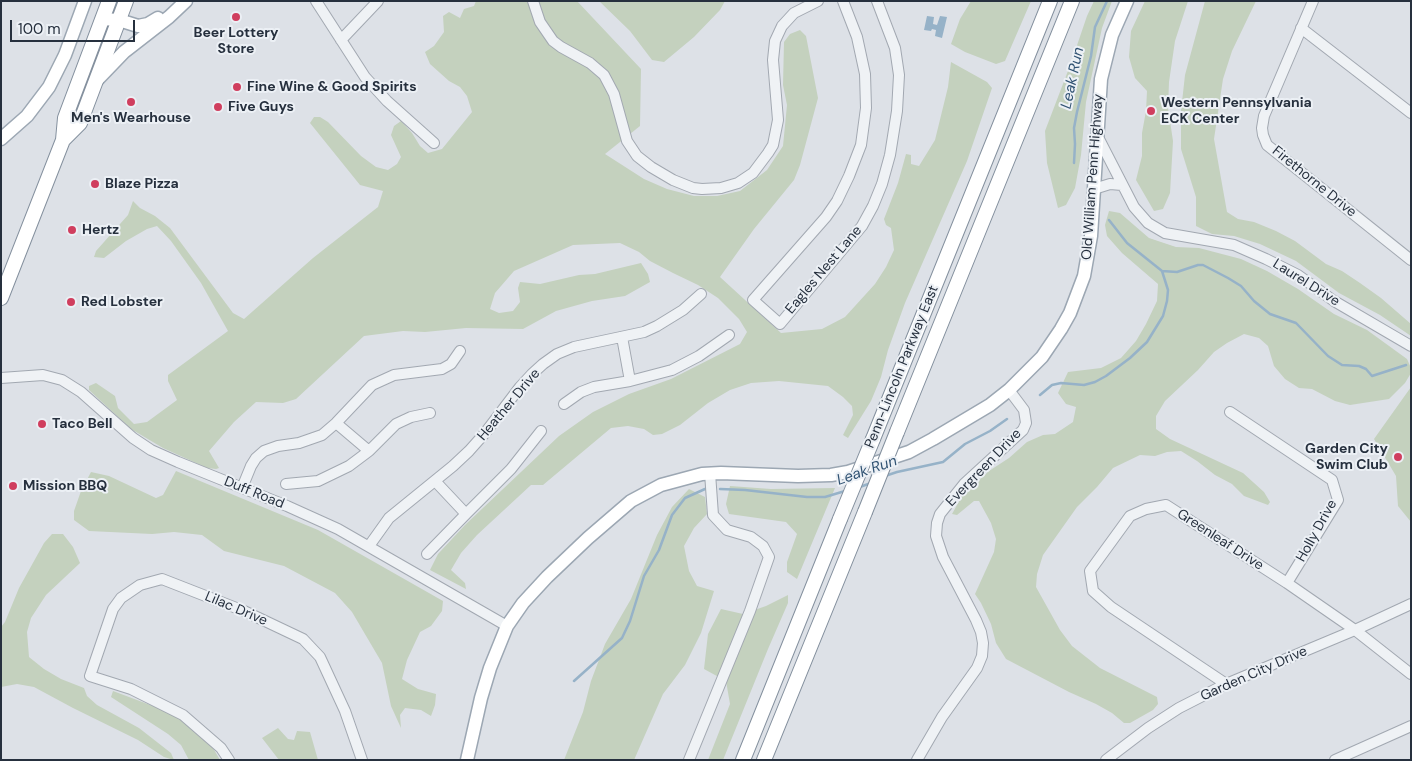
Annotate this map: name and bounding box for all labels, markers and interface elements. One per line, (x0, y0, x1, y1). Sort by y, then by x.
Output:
scale bar (12, 10, 138, 42)
marker: Beer Lottery Store (230, 11, 242, 23)
text: 100 m (18, 19, 61, 39)
place label: Beer Lottery Store (193, 25, 279, 58)
water label: Leak Run (1058, 46, 1088, 110)
place label: Fine Wine & Good Spirits (247, 79, 417, 95)
marker: Fine Wine & Good Spirits (231, 81, 243, 93)
street label: Old William Penn Highway (1079, 93, 1107, 261)
place label: Western Pennsylvania ECK Center (1161, 95, 1312, 128)
marker: Men's Wearhouse (125, 96, 137, 108)
place label: Five Guys (228, 99, 294, 115)
marker: Five Guys (212, 101, 224, 113)
marker: Western Pennsylvania ECK Center (1145, 105, 1157, 117)
place label: Men's Wearhouse (71, 110, 191, 126)
street label: Firethorne Drive (1269, 143, 1359, 221)
place label: Blaze Pizza (105, 176, 179, 192)
marker: Blaze Pizza (89, 178, 101, 190)
place label: Hertz (82, 222, 119, 238)
street label: Eagles Nest Lane (782, 223, 866, 317)
marker: Hertz (66, 224, 78, 236)
street label: Laurel Drive (1269, 256, 1343, 310)
street label: Penn-Lincoln Parkway East (862, 283, 942, 451)
place label: Red Lobster (81, 294, 163, 310)
marker: Red Lobster (65, 296, 77, 308)
street label: Heather Drive (474, 366, 544, 444)
place label: Taco Bell (52, 416, 113, 432)
marker: Taco Bell (36, 418, 48, 430)
street label: Evergreen Drive (943, 426, 1025, 510)
place label: Garden City Swim Club (1305, 441, 1388, 474)
marker: Garden City Swim Club (1392, 451, 1404, 463)
water label: Leak Run (835, 452, 899, 490)
street label: Duff Road (221, 473, 287, 513)
place label: Mission BBQ (23, 478, 107, 494)
marker: Mission BBQ (7, 480, 19, 492)
street label: Holly Drive (1293, 497, 1341, 565)
street label: Greenleaf Drive (1174, 506, 1266, 574)
street label: Lilac Drive (202, 588, 270, 630)
street label: Garden City Drive (1198, 643, 1310, 705)

